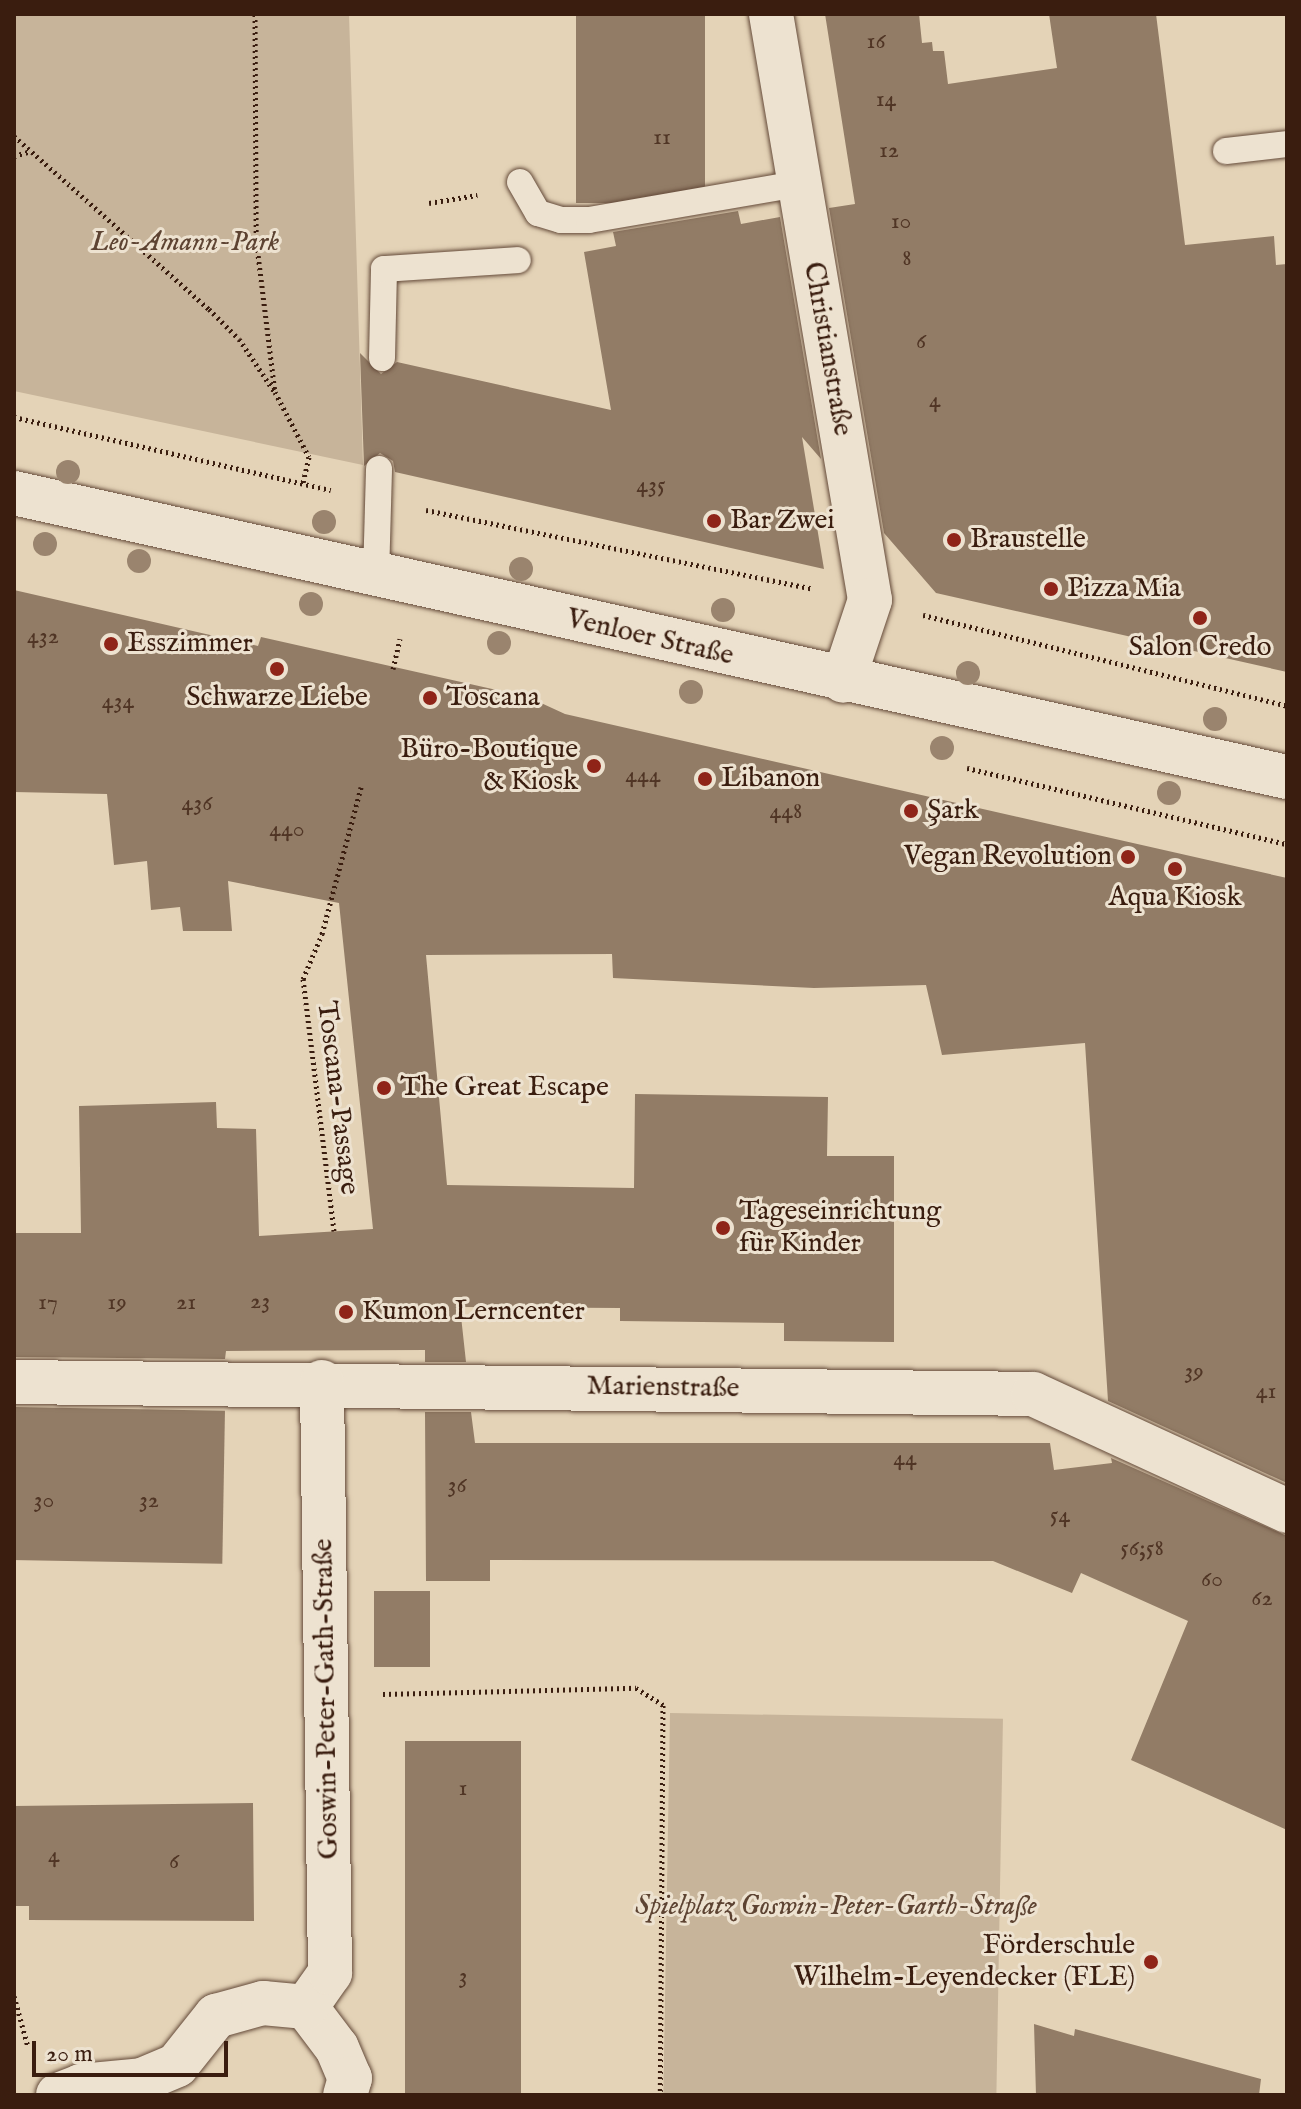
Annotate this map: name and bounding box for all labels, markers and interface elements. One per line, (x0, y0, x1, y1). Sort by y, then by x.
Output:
house number: 16 (866, 28, 886, 56)
house number: 14 (876, 86, 896, 114)
house number: 11 (653, 124, 671, 152)
house number: 12 (879, 137, 899, 165)
house number: 10 (891, 208, 911, 236)
park label: Leo-Amann-Park (91, 226, 279, 260)
house number: 8 (902, 245, 912, 273)
street label: Christianstraße (795, 260, 859, 438)
house number: 6 (916, 328, 926, 356)
house number: 4 (929, 387, 941, 415)
house number: 435 (636, 472, 666, 500)
place label: Bar Zwei (730, 504, 835, 538)
marker: Bar Zwei (705, 512, 723, 530)
place label: Braustelle (970, 523, 1086, 557)
marker: Braustelle (945, 531, 963, 549)
place label: Pizza Mia (1067, 572, 1181, 606)
marker: Pizza Mia (1042, 580, 1060, 598)
street label: Venloer Straße (563, 602, 737, 674)
marker: Salon Credo (1191, 609, 1209, 627)
house number: 432 (27, 623, 59, 651)
place label: Esszimmer (127, 627, 253, 661)
place label: Salon Credo (1128, 631, 1272, 665)
marker: Esszimmer (102, 635, 120, 653)
marker: Schwarze Liebe (268, 660, 286, 678)
place label: Schwarze Liebe (186, 681, 368, 715)
place label: Toscana (446, 681, 540, 715)
house number: 434 (102, 688, 134, 716)
marker: Toscana (421, 689, 439, 707)
place label: Büro-Boutique & Kiosk (400, 733, 578, 799)
marker: Büro-Boutique & Kiosk (585, 757, 603, 775)
house number: 444 (625, 762, 661, 790)
place label: Libanon (721, 762, 820, 796)
marker: Libanon (696, 770, 714, 788)
house number: 436 (182, 790, 212, 818)
place label: Şark (927, 794, 979, 828)
house number: 448 (770, 798, 802, 826)
marker: Şark (902, 802, 920, 820)
house number: 440 (269, 816, 305, 844)
place label: Vegan Revolution (904, 840, 1112, 874)
marker: Vegan Revolution (1119, 848, 1137, 866)
marker: Aqua Kiosk (1166, 860, 1184, 878)
place label: Aqua Kiosk (1108, 881, 1242, 915)
street label: Toscana-Passage (308, 999, 366, 1197)
place label: The Great Escape (400, 1071, 609, 1105)
marker: The Great Escape (375, 1079, 393, 1097)
place label: Tageseinrichtung für Kinder (739, 1195, 941, 1261)
marker: Tageseinrichtung für Kinder (714, 1219, 732, 1237)
house number: 23 (250, 1288, 270, 1316)
house number: 17 (38, 1289, 58, 1317)
house number: 19 (107, 1289, 127, 1317)
house number: 21 (176, 1289, 196, 1317)
place label: Kumon Lerncenter (362, 1295, 585, 1329)
marker: Kumon Lerncenter (337, 1303, 355, 1321)
house number: 39 (1184, 1358, 1204, 1386)
street label: Marienstraße (586, 1370, 740, 1406)
house number: 41 (1256, 1378, 1276, 1406)
house number: 44 (893, 1445, 917, 1473)
house number: 36 (447, 1472, 467, 1500)
house number: 30 (34, 1487, 54, 1515)
house number: 32 (139, 1487, 159, 1515)
house number: 54 (1050, 1502, 1070, 1530)
house number: 56;58 (1120, 1535, 1164, 1563)
street label: Goswin-Peter-Gath-Straße (307, 1538, 347, 1860)
house number: 60 (1201, 1566, 1223, 1594)
house number: 62 (1251, 1585, 1273, 1613)
house number: 1 (459, 1775, 467, 1803)
house number: 4 (48, 1842, 60, 1870)
house number: 6 (169, 1848, 179, 1876)
park label: Spielplatz Goswin-Peter-Garth-Straße (635, 1890, 1037, 1924)
place label: Förderschule Wilhelm-Leyendecker (FLE) (793, 1929, 1135, 1995)
marker: Förderschule Wilhelm-Leyendecker (FLE) (1142, 1953, 1160, 1971)
house number: 3 (459, 1963, 467, 1991)
scale bar (36, 2025, 232, 2075)
text: 20 m (46, 2039, 93, 2070)

